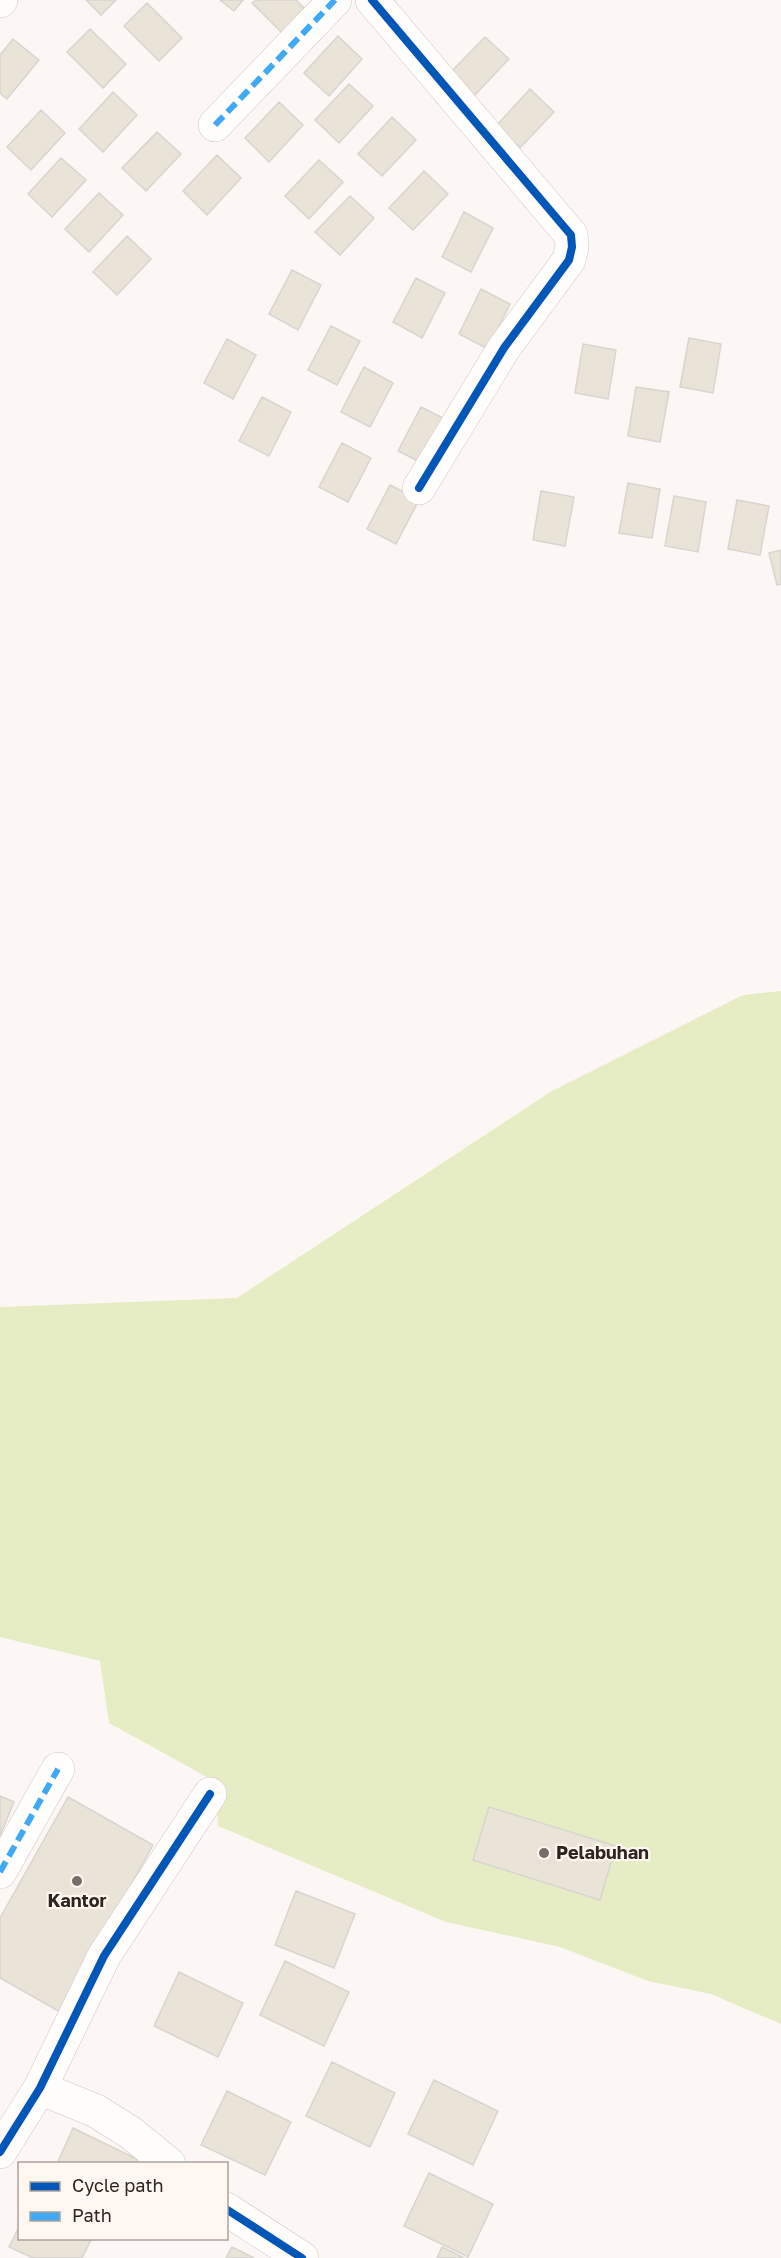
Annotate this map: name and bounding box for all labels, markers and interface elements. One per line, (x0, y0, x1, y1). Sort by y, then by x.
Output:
place label: Pelabuhan (556, 1841, 649, 1863)
marker: Pelabuhan (537, 1846, 551, 1860)
marker: Kantor (70, 1874, 84, 1888)
place label: Kantor (47, 1889, 107, 1911)
legend (18, 2162, 228, 2240)
text: Cycle path (72, 2174, 164, 2196)
text: Path (72, 2204, 112, 2226)

